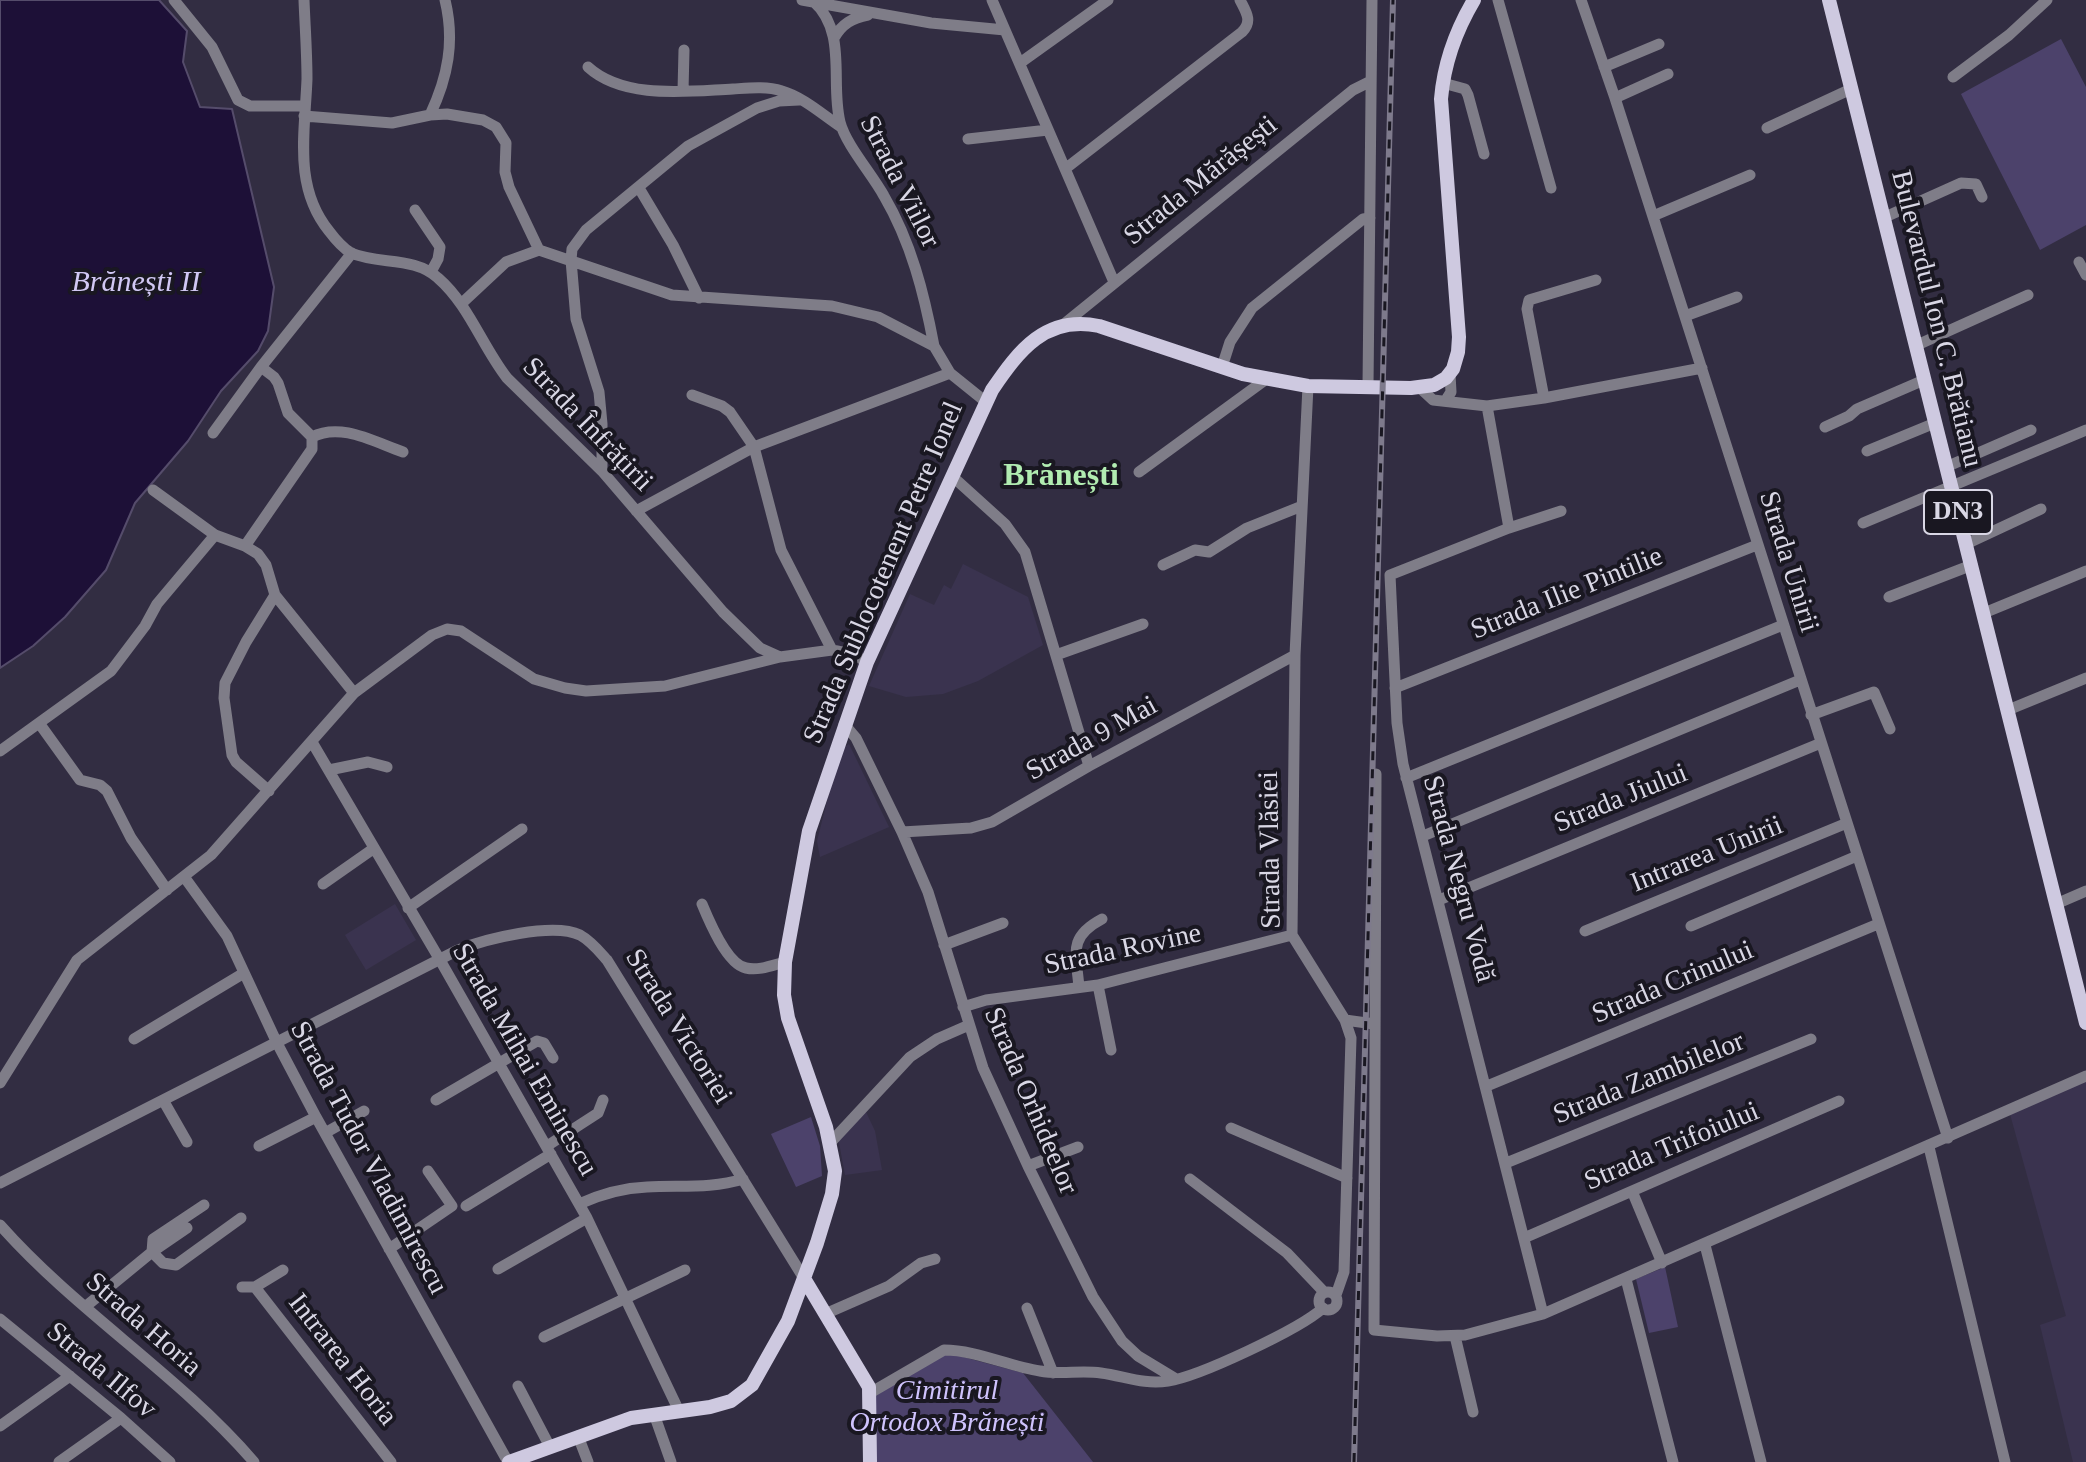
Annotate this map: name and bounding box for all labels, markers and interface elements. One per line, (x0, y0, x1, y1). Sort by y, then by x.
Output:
street label: Strada Mărășești (1118, 109, 1284, 253)
street label: Strada Viilor (851, 110, 947, 254)
street label: Bulevardul Ion C. Brătianu (1883, 167, 1989, 471)
water label: Brănești II (71, 265, 201, 301)
street label: Strada Înfrățirii (515, 351, 659, 499)
street label: Strada Sublocotenent Petre Ionel (797, 397, 971, 749)
district label: Brănești (1003, 458, 1119, 496)
street label: Strada Unirii (1751, 488, 1825, 636)
road number: DN3 (1924, 490, 1992, 534)
street label: Strada Ilie Pintilie (1466, 540, 1668, 648)
street label: Strada 9 Mai (1021, 689, 1163, 789)
street label: Strada Jiului (1549, 757, 1693, 841)
street label: Strada Vlăsiei (1253, 771, 1289, 929)
street label: Strada Negru Vodă (1414, 772, 1502, 986)
street label: Intrarea Unirii (1626, 809, 1788, 901)
street label: Strada Rovine (1042, 917, 1204, 983)
street label: Strada Crinului (1587, 934, 1759, 1032)
street label: Strada Mihai Eminescu (444, 938, 604, 1182)
street label: Strada Victoriei (617, 943, 739, 1111)
street label: Strada Orhideelor (975, 1002, 1085, 1200)
street label: Strada Tudor Vladimirescu (282, 1016, 454, 1300)
street label: Strada Zambilelor (1549, 1025, 1749, 1133)
street label: Strada Trifoiului (1580, 1095, 1764, 1199)
street label: Strada Horia (78, 1266, 208, 1384)
street label: Intrarea Horia (280, 1287, 404, 1433)
street label: Strada Ilfov (39, 1315, 163, 1427)
park label: Cimitirul Ortodox Brănești (849, 1375, 1045, 1441)

